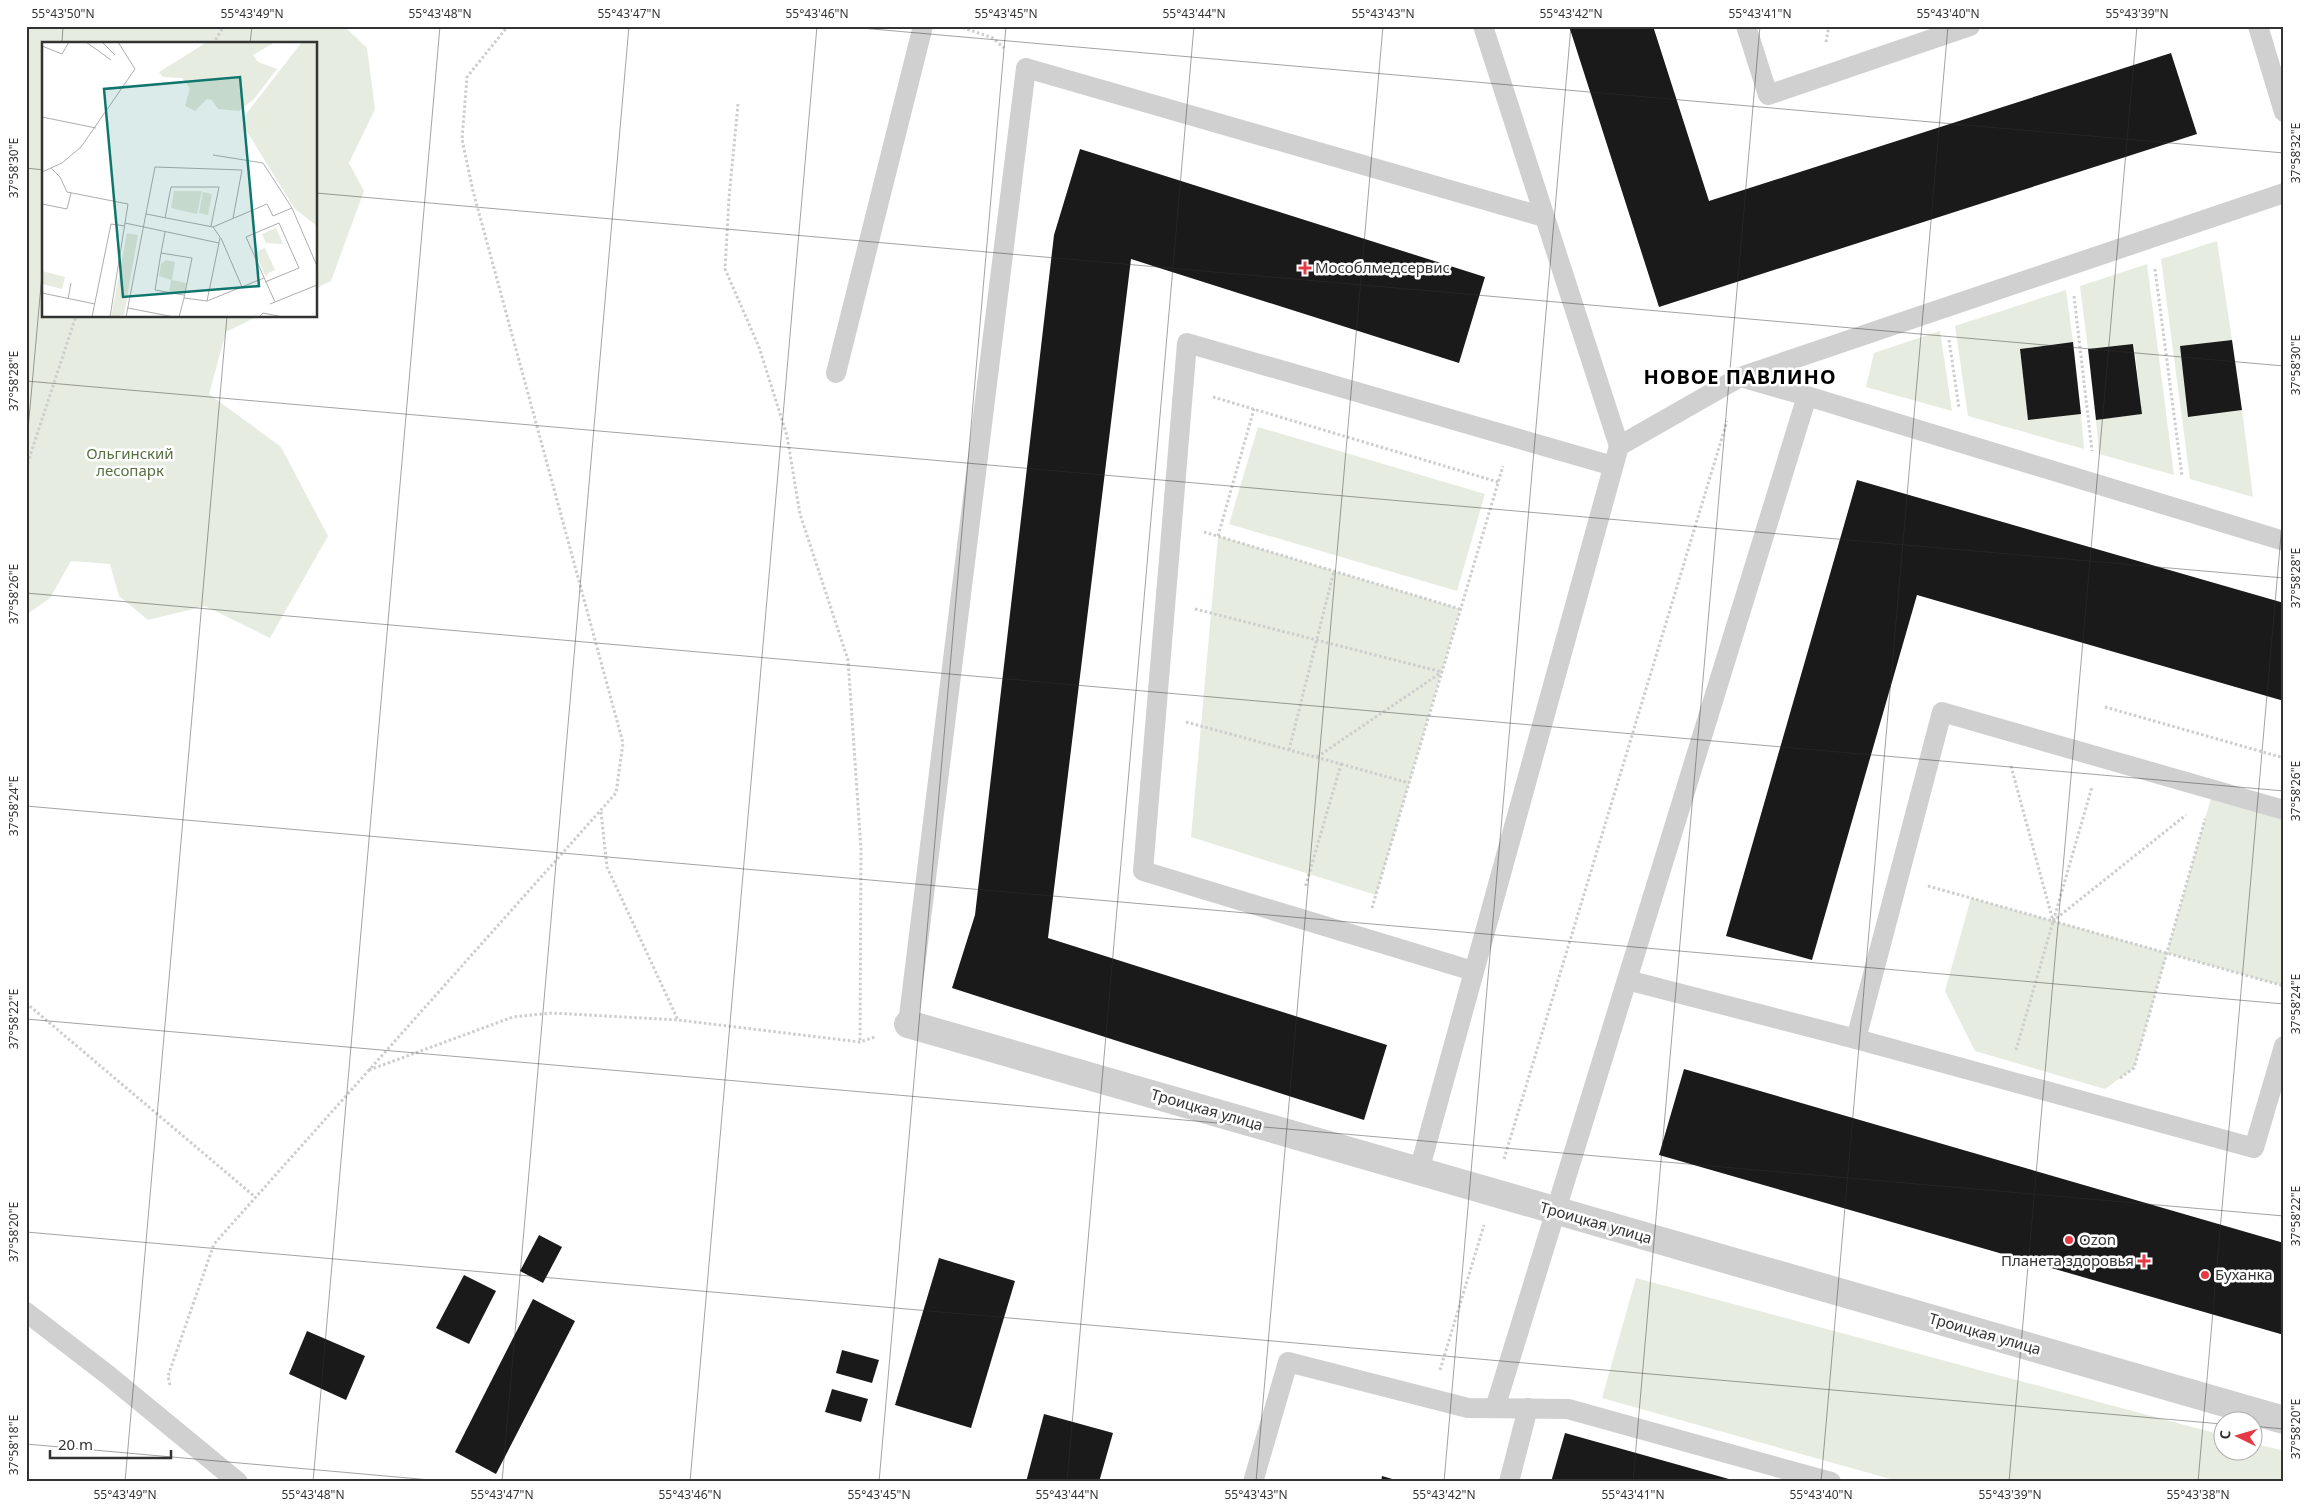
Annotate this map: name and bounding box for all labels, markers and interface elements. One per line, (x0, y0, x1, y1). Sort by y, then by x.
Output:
text: 55°43'50"N (31, 5, 95, 22)
text: 55°43'49"N (220, 5, 284, 22)
text: 55°43'48"N (408, 5, 472, 22)
text: 55°43'47"N (597, 5, 661, 22)
text: 55°43'46"N (785, 5, 849, 22)
text: 55°43'45"N (974, 5, 1038, 22)
text: 55°43'44"N (1162, 5, 1226, 22)
text: 55°43'43"N (1351, 5, 1415, 22)
text: 55°43'42"N (1539, 5, 1603, 22)
text: 55°43'41"N (1728, 5, 1792, 22)
text: 55°43'40"N (1916, 5, 1980, 22)
text: 55°43'39"N (2105, 5, 2169, 22)
inset map (42, 42, 318, 318)
text: 37°58'32"E (2287, 123, 2304, 183)
text: 37°58'30"E (5, 138, 22, 198)
place label: Мособлмедсервис (1315, 257, 1450, 277)
marker: Мособлмедсервис (1299, 262, 1311, 274)
text: 37°58'30"E (2287, 335, 2304, 395)
text: 37°58'28"E (5, 351, 22, 411)
district label: НОВОЕ ПАВЛИНО (1644, 363, 1836, 390)
park label: Ольгинский лесопарк (86, 443, 174, 480)
text: 37°58'28"E (2287, 548, 2304, 608)
text: 37°58'26"E (5, 564, 22, 624)
text: 37°58'26"E (2287, 761, 2304, 821)
text: 37°58'24"E (5, 776, 22, 836)
text: 37°58'24"E (2287, 974, 2304, 1034)
text: 37°58'22"E (5, 989, 22, 1049)
street label: Троицкая улица (1149, 1084, 1266, 1135)
text: 37°58'22"E (2287, 1186, 2304, 1246)
street label: Троицкая улица (1538, 1197, 1655, 1248)
text: 37°58'20"E (5, 1202, 22, 1262)
place label: Ozon (2079, 1229, 2116, 1249)
marker: Ozon (2063, 1234, 2075, 1246)
place label: Планета здоровья (2001, 1250, 2134, 1270)
marker: Планета здоровья (2138, 1255, 2150, 1267)
place label: Буханка (2215, 1264, 2273, 1284)
marker: Буханка (2199, 1269, 2211, 1281)
street label: Троицкая улица (1927, 1308, 2044, 1359)
text: 37°58'20"E (2287, 1399, 2304, 1459)
north arrow (2212, 1410, 2262, 1460)
text: 37°58'18"E (5, 1415, 22, 1475)
scale bar (50, 1428, 171, 1460)
text: С (2215, 1429, 2234, 1440)
text: 20 m (58, 1434, 93, 1454)
text: 55°43'49"N (93, 1486, 157, 1503)
text: 55°43'48"N (281, 1486, 345, 1503)
text: 55°43'47"N (470, 1486, 534, 1503)
text: 55°43'46"N (658, 1486, 722, 1503)
text: 55°43'45"N (847, 1486, 911, 1503)
text: 55°43'44"N (1035, 1486, 1099, 1503)
text: 55°43'43"N (1224, 1486, 1288, 1503)
text: 55°43'42"N (1412, 1486, 1476, 1503)
text: 55°43'41"N (1601, 1486, 1665, 1503)
text: 55°43'40"N (1789, 1486, 1853, 1503)
text: 55°43'39"N (1978, 1486, 2042, 1503)
text: 55°43'38"N (2166, 1486, 2230, 1503)

